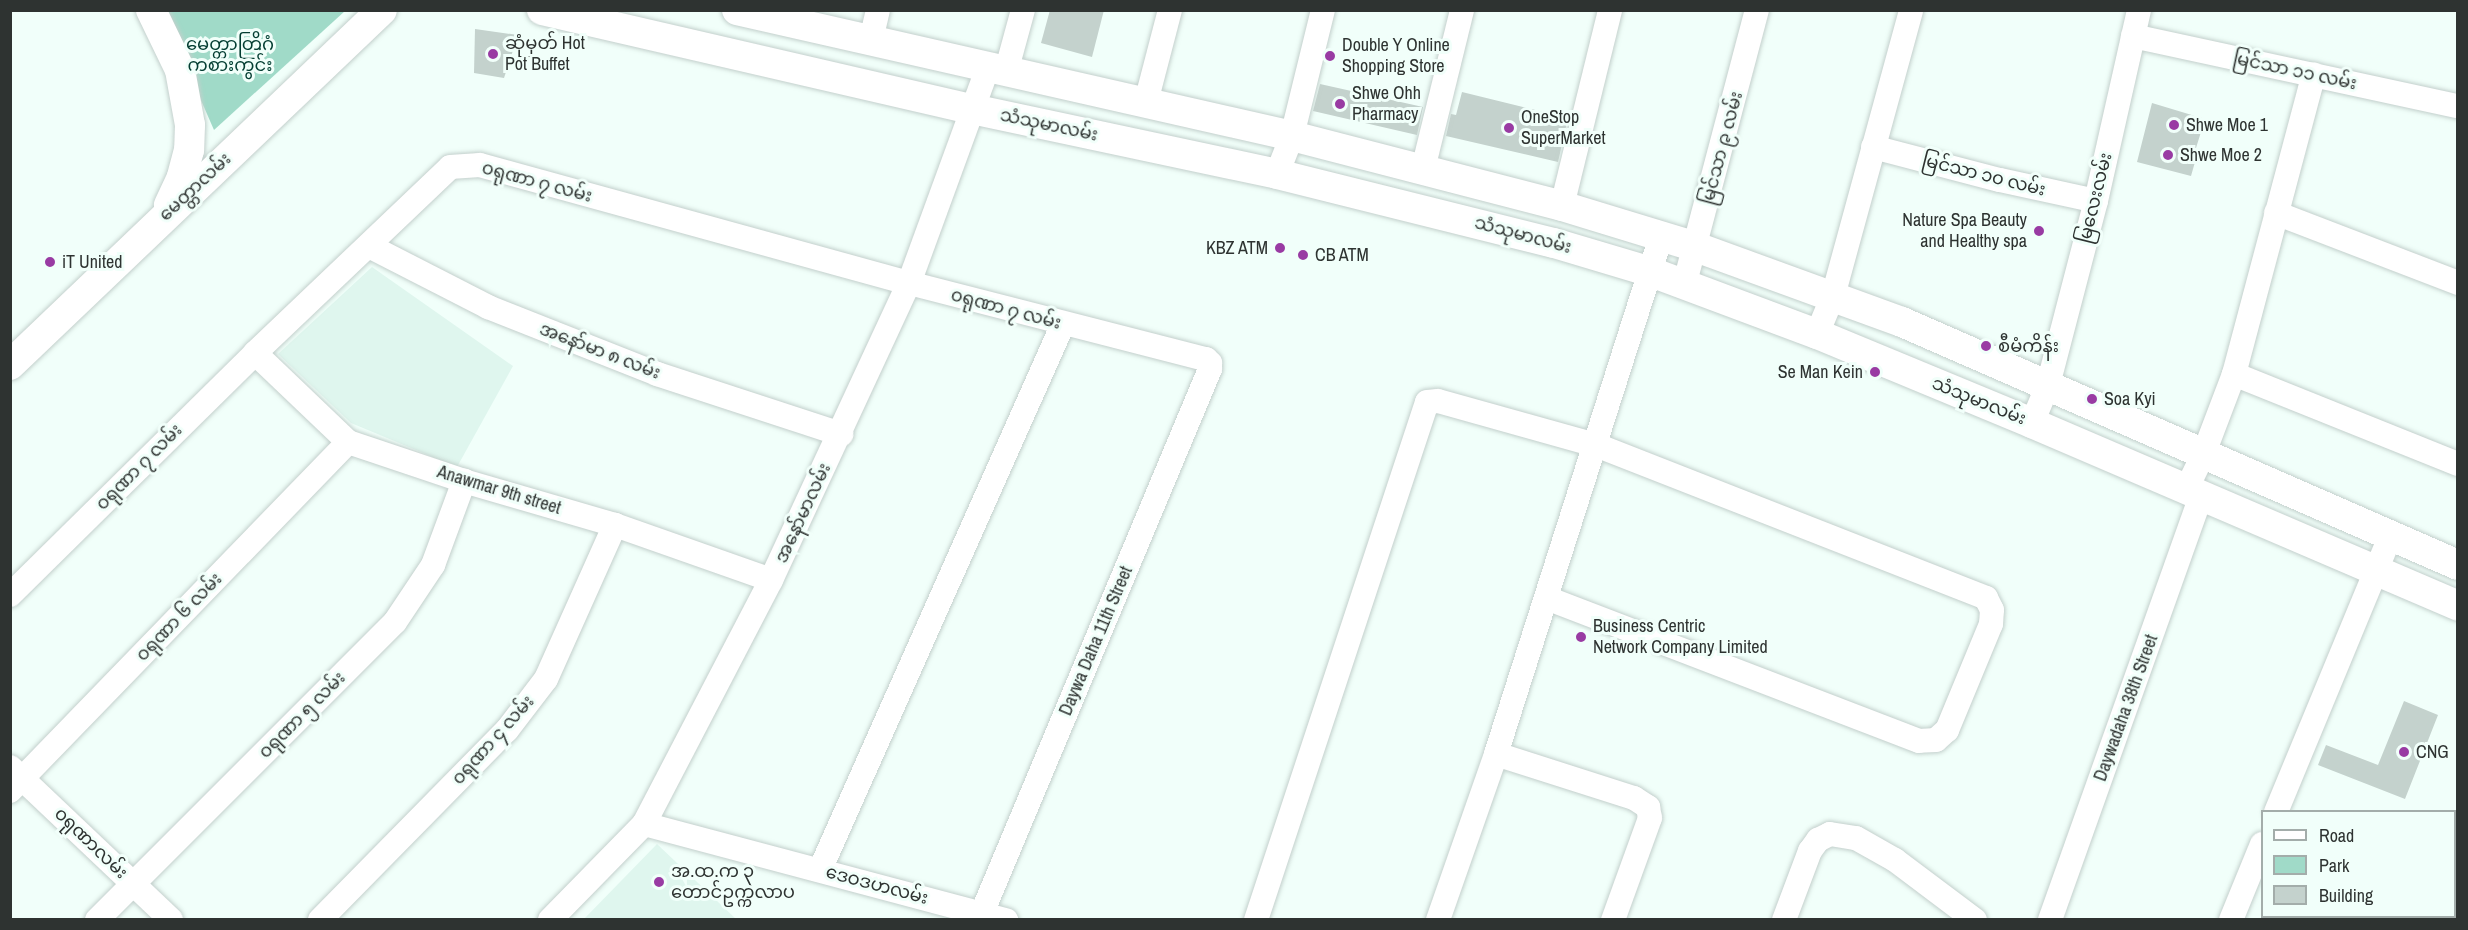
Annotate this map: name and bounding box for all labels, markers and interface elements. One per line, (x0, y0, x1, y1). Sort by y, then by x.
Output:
place label: ဆုံမှတ် Hot Pot Buffet (505, 33, 585, 76)
park label: မေတ္တာတြိဂံ ကစားကွင်း (186, 34, 274, 76)
place label: Double Y Online Shopping Store (1342, 35, 1450, 78)
marker: ဆုံမှတ် Hot Pot Buffet (486, 47, 500, 61)
street label: မြင်သာ ၁၁ လမ်း (2231, 47, 2359, 95)
marker: Double Y Online Shopping Store (1323, 49, 1337, 63)
place label: Shwe Ohh Pharmacy (1352, 83, 1421, 125)
street label: မြင်သာ ၉ လမ်း (1697, 89, 1747, 207)
marker: Shwe Ohh Pharmacy (1333, 97, 1347, 111)
street label: သံသုမာလမ်း (998, 104, 1100, 146)
place label: OneStop SuperMarket (1521, 107, 1605, 150)
place label: Shwe Moe 1 (2186, 114, 2268, 136)
marker: Shwe Moe 1 (2167, 118, 2181, 132)
marker: OneStop SuperMarket (1502, 121, 1516, 135)
place label: Shwe Moe 2 (2180, 144, 2262, 166)
street label: မေတ္တာလမ်း (155, 148, 235, 226)
marker: Shwe Moe 2 (2161, 148, 2175, 162)
street label: မြင်သာ ၁၀ လမ်း (1920, 149, 2048, 201)
street label: မြလေးလမ်း (2073, 150, 2117, 246)
street label: ၀ရုဏာ ၇ လမ်း (480, 157, 594, 207)
place label: Nature Spa Beauty and Healthy spa (1902, 210, 2027, 252)
street label: သံသုမာလမ်း (1472, 212, 1574, 258)
marker: Nature Spa Beauty and Healthy spa (2032, 224, 2046, 238)
place label: KBZ ATM (1205, 237, 1268, 259)
marker: KBZ ATM (1273, 241, 1287, 255)
place label: CB ATM (1315, 244, 1370, 266)
marker: CB ATM (1296, 248, 1310, 262)
place label: iT United (62, 251, 123, 273)
marker: iT United (43, 255, 57, 269)
street label: ၀ရုဏာ ၇ လမ်း (949, 284, 1063, 334)
street label: အနော်မာ ၈ လမ်း (536, 318, 664, 384)
place label: စီမံကိန်း (1998, 335, 2059, 357)
marker: စီမံကိန်း (1979, 339, 1993, 353)
place label: Se Man Kein (1778, 361, 1863, 383)
marker: Se Man Kein (1868, 365, 1882, 379)
street label: သံသုမာလမ်း (1929, 372, 2029, 430)
place label: Soa Kyi (2104, 388, 2156, 410)
marker: Soa Kyi (2085, 392, 2099, 406)
street label: ၀ရုဏာ ၇ လမ်း (91, 419, 187, 515)
street label: အနော်မာလမ်း (770, 460, 836, 566)
street label: Anawmar 9th street (435, 461, 563, 519)
street label: Daywa Daha 11th Street (1055, 563, 1137, 719)
street label: ၀ရုဏာ ၆ လမ်း (131, 568, 227, 666)
place label: Business Centric Network Company Limited (1593, 616, 1768, 658)
marker: Business Centric Network Company Limited (1574, 630, 1588, 644)
street label: Daywadaha 38th Street (2089, 632, 2163, 784)
street label: ၀ရုဏာ ၅ လမ်း (254, 667, 350, 763)
street label: ၀ရုဏာ ၄ လမ်း (447, 691, 539, 789)
place label: CNG (2416, 741, 2449, 763)
marker: CNG (2397, 745, 2411, 759)
street label: ၀ရုဏာလမ်း (50, 803, 132, 883)
legend (2261, 810, 2456, 918)
text: Road (2319, 823, 2354, 848)
text: Park (2319, 853, 2349, 878)
place label: အ.ထ.က ၃ တောင်ဥက္ကလာပ (671, 861, 795, 904)
street label: ဒေဝဒဟလမ်း (823, 861, 931, 909)
marker: အ.ထ.က ၃ တောင်ဥက္ကလာပ (652, 875, 666, 889)
text: Building (2319, 883, 2373, 908)

